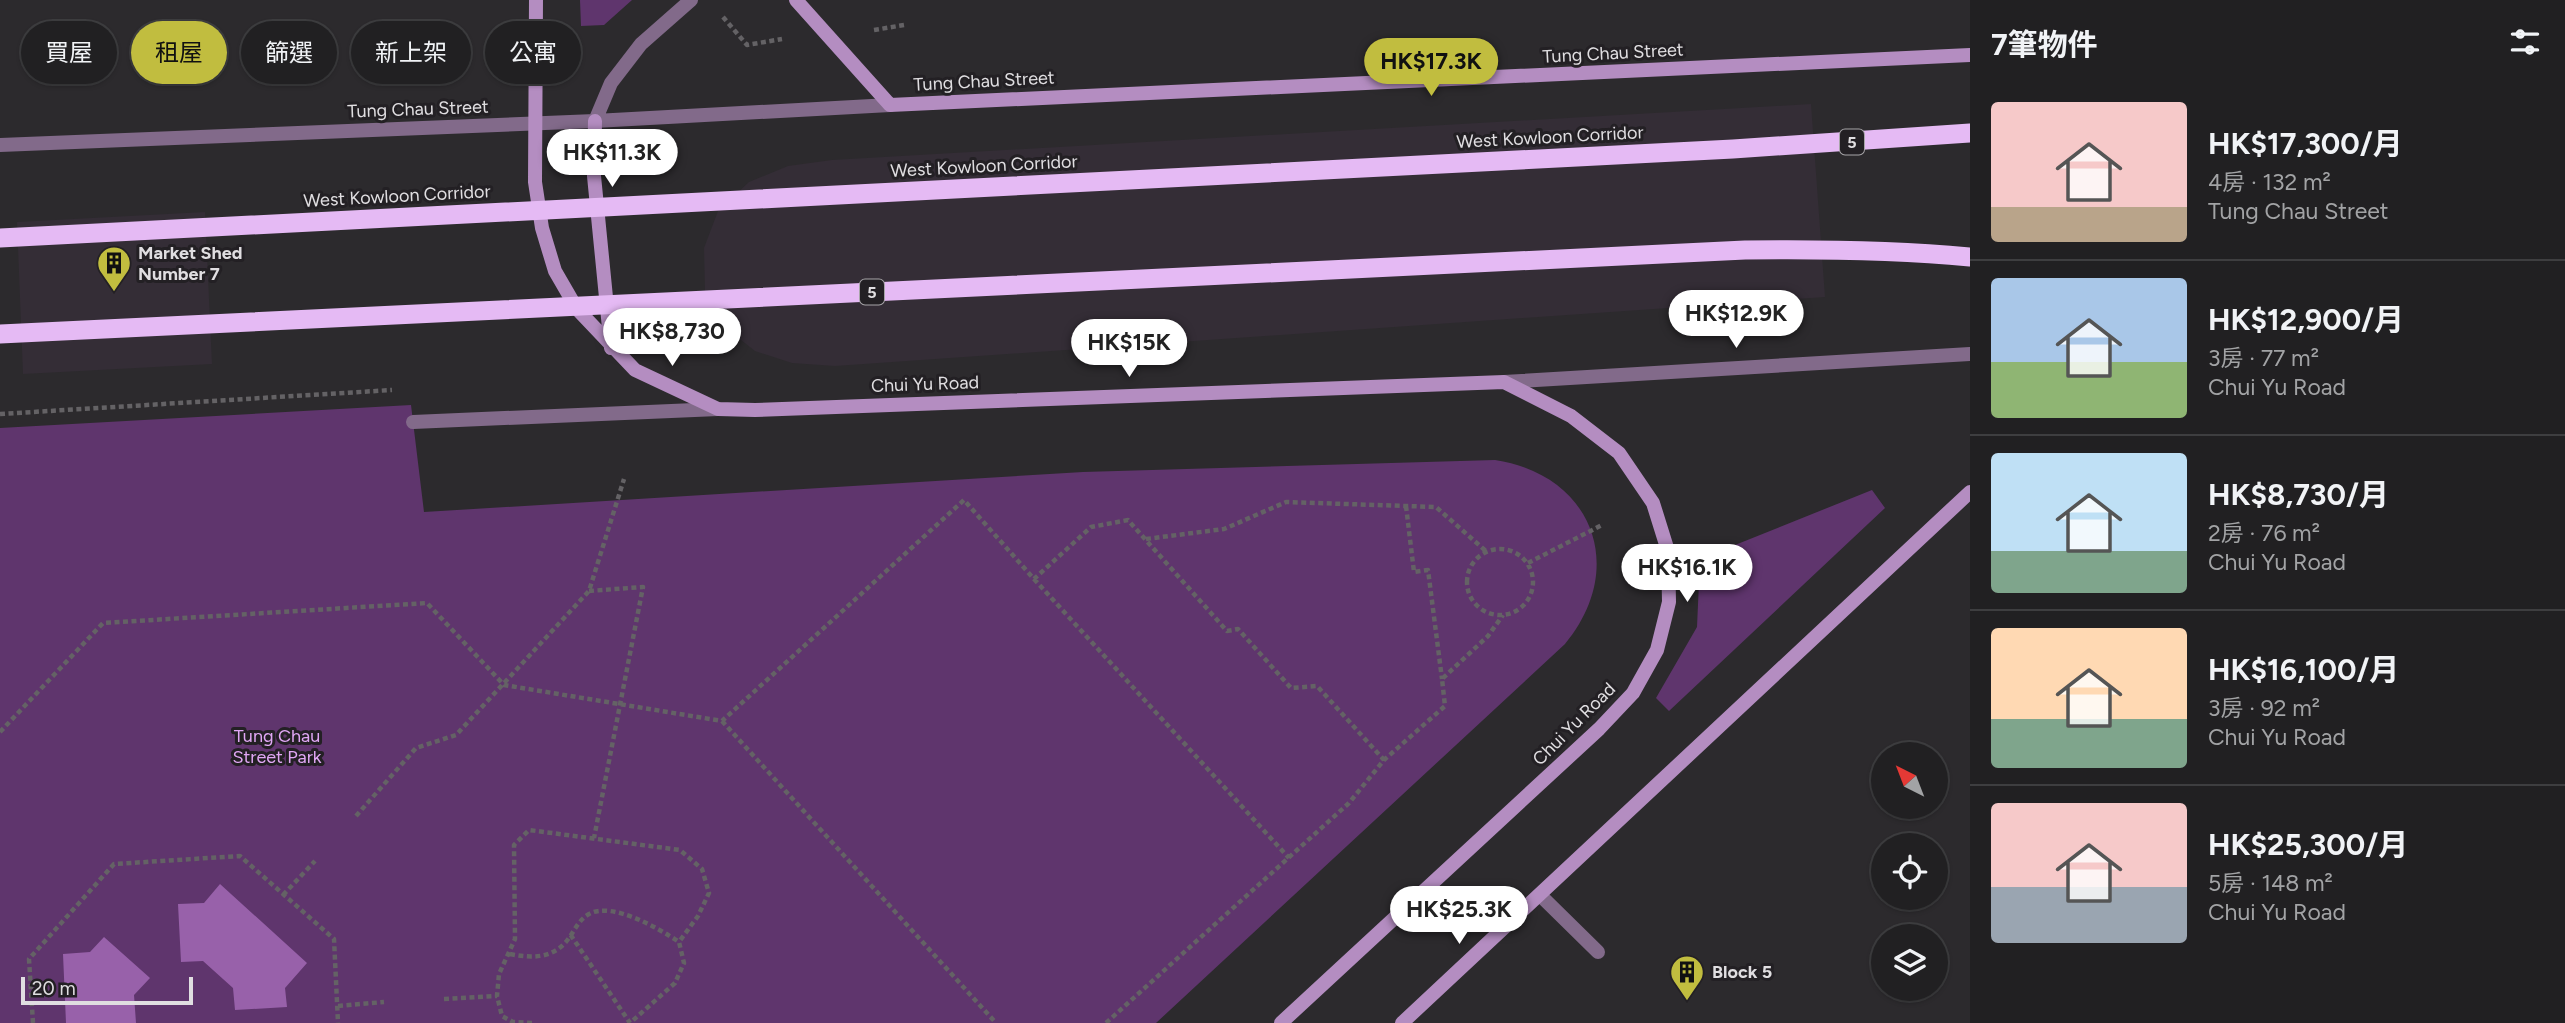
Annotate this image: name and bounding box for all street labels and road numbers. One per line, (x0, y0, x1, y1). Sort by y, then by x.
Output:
street label: Tung Chau Street (1542, 38, 1684, 68)
street label: Tung Chau Street (913, 66, 1055, 96)
street label: Tung Chau Street (347, 96, 489, 122)
street label: West Kowloon Corridor (1456, 121, 1644, 153)
road number: 5 (1840, 130, 1864, 154)
street label: West Kowloon Corridor (890, 150, 1078, 182)
street label: West Kowloon Corridor (303, 180, 491, 212)
road number: 5 (860, 280, 884, 304)
street label: Chui Yu Road (871, 371, 979, 397)
street label: Chui Yu Road (1528, 678, 1620, 770)

